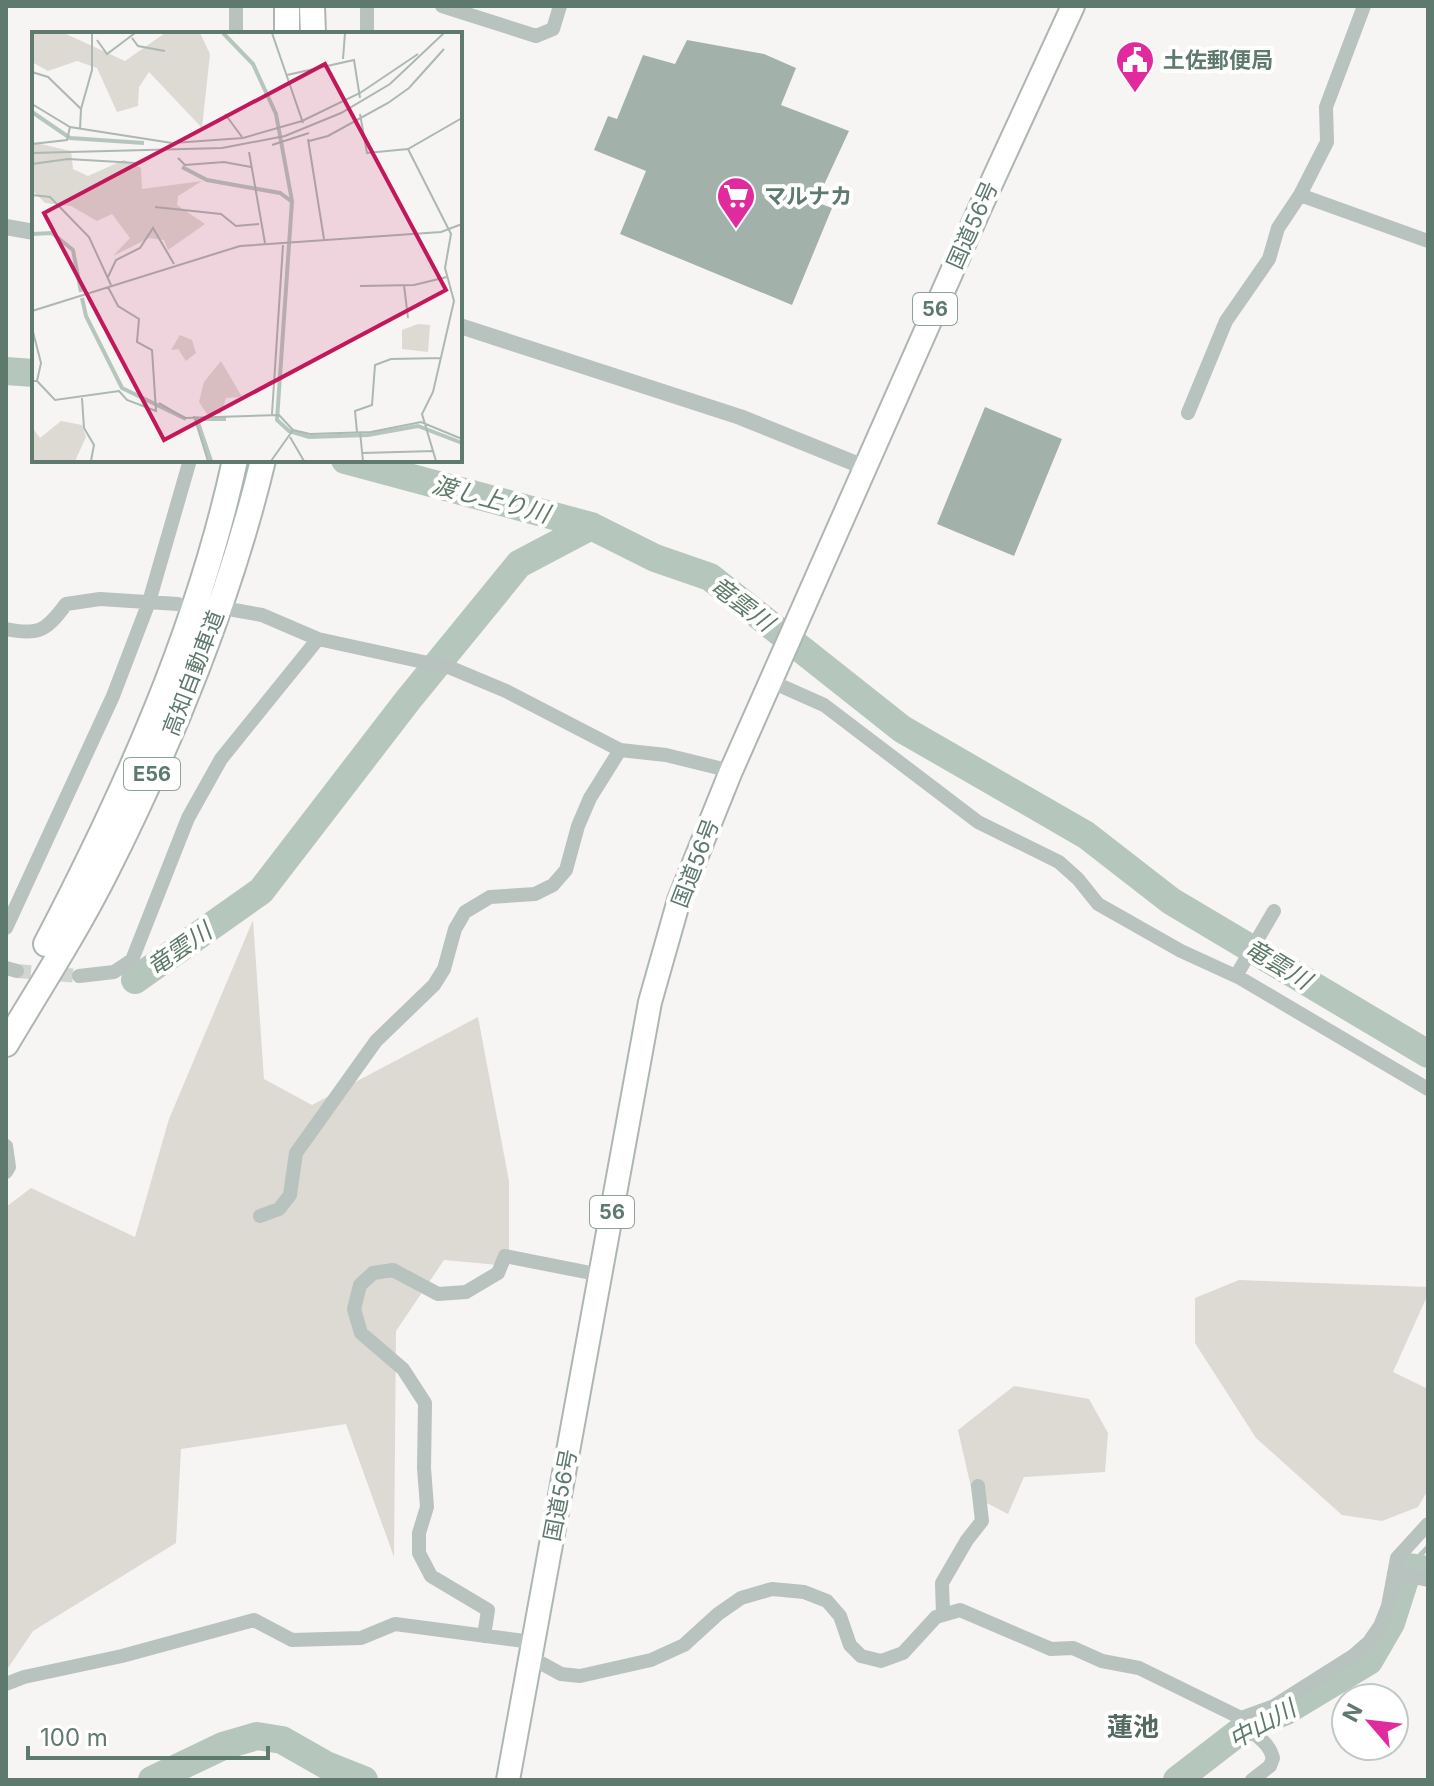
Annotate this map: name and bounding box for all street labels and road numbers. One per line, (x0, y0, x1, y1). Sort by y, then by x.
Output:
street label: 国道56号 (941, 177, 1003, 273)
road number: 56 (913, 293, 957, 325)
street label: 高知自動車道 (157, 607, 229, 739)
road number: E56 (124, 758, 180, 790)
street label: 国道56号 (666, 815, 724, 911)
road number: 56 (590, 1196, 634, 1228)
street label: 国道56号 (538, 1447, 582, 1543)

